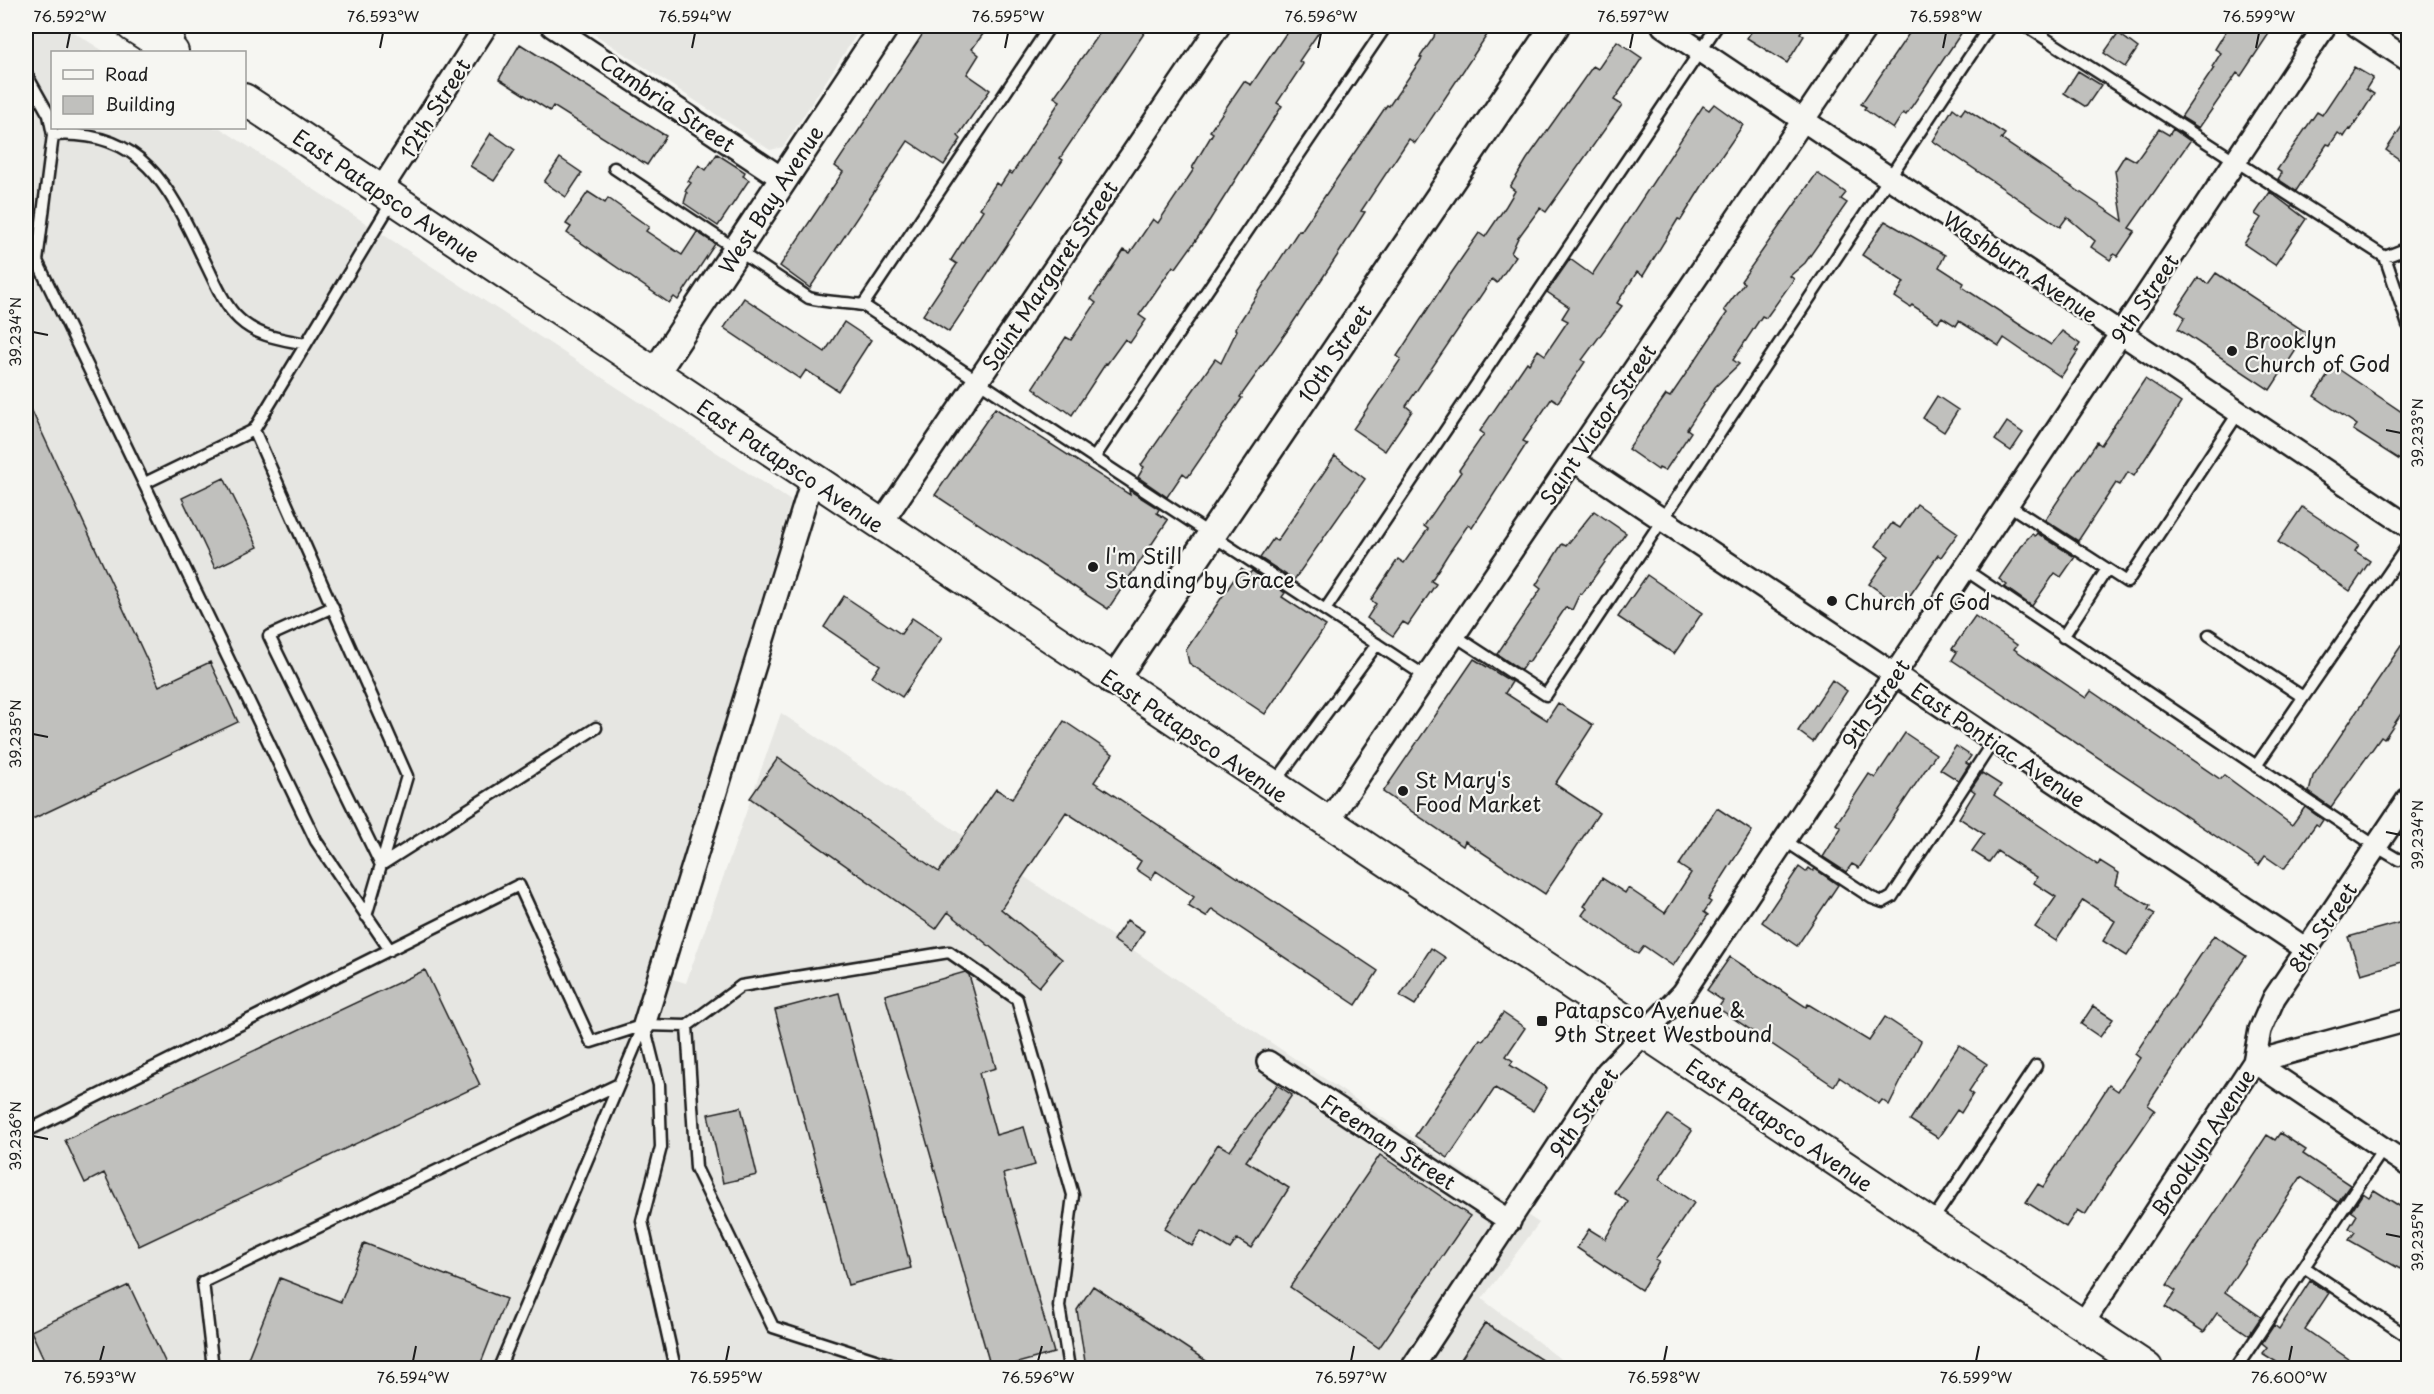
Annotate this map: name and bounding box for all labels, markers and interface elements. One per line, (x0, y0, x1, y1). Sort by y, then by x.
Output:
text: 76.592°W (34, 4, 107, 27)
text: 76.593°W (347, 4, 420, 27)
text: 76.594°W (659, 4, 732, 27)
text: 76.595°W (972, 4, 1045, 27)
text: 76.596°W (1285, 4, 1358, 27)
text: 76.597°W (1597, 4, 1669, 27)
text: 76.598°W (1910, 4, 1983, 27)
text: 76.599°W (2223, 4, 2296, 27)
street label: Cambria Street (594, 45, 742, 159)
legend (51, 51, 246, 129)
street label: 12th Street (390, 52, 478, 164)
text: Road (105, 60, 149, 87)
text: Building (105, 90, 175, 117)
street label: West Bay Avenue (710, 118, 830, 280)
street label: East Patapsco Avenue (287, 120, 487, 270)
street label: Saint Margaret Street (973, 173, 1125, 377)
street label: Washburn Avenue (1937, 202, 2105, 330)
street label: 9th Street (2102, 247, 2186, 349)
text: 39.234°N (3, 297, 26, 367)
street label: 10th Street (1289, 297, 1379, 409)
place label: Brooklyn Church of God (2244, 323, 2390, 379)
street label: Saint Victor Street (1531, 337, 1663, 511)
marker: Brooklyn Church of God (2225, 344, 2239, 358)
street label: East Patapsco Avenue (691, 390, 891, 540)
text: 39.233°N (2405, 398, 2428, 468)
place label: I'm Still Standing by Grace (1105, 539, 1295, 595)
marker: I'm Still Standing by Grace (1086, 560, 1100, 574)
place label: Church of God (1844, 585, 1990, 617)
marker: Church of God (1825, 594, 1839, 608)
street label: 9th Street (1833, 652, 1917, 754)
street label: East Patapsco Avenue (1095, 660, 1295, 810)
street label: East Pontiac Avenue (1905, 674, 2093, 814)
text: 39.235°N (3, 699, 26, 769)
place label: St Mary's Food Market (1415, 763, 1541, 819)
marker: St Mary's Food Market (1396, 784, 1410, 798)
text: 39.234°N (2405, 800, 2428, 870)
street label: 8th Street (2280, 875, 2364, 979)
place label: Patapsco Avenue & 9th Street Westbound (1554, 993, 1772, 1049)
marker: Patapsco Avenue & 9th Street Westbound (1535, 1014, 1549, 1028)
street label: East Patapsco Avenue (1680, 1049, 1880, 1199)
street label: 9th Street (1540, 1061, 1626, 1163)
street label: Brooklyn Avenue (2142, 1062, 2262, 1222)
street label: Freeman Street (1315, 1085, 1463, 1197)
text: 39.236°N (3, 1101, 26, 1171)
text: 39.235°N (2405, 1202, 2428, 1272)
text: 76.593°W (64, 1365, 137, 1388)
text: 76.594°W (377, 1365, 450, 1388)
text: 76.595°W (690, 1365, 763, 1388)
text: 76.596°W (1002, 1365, 1075, 1388)
text: 76.597°W (1315, 1365, 1387, 1388)
text: 76.598°W (1628, 1365, 1701, 1388)
text: 76.599°W (1940, 1365, 2013, 1388)
text: 76.600°W (2251, 1365, 2328, 1388)

